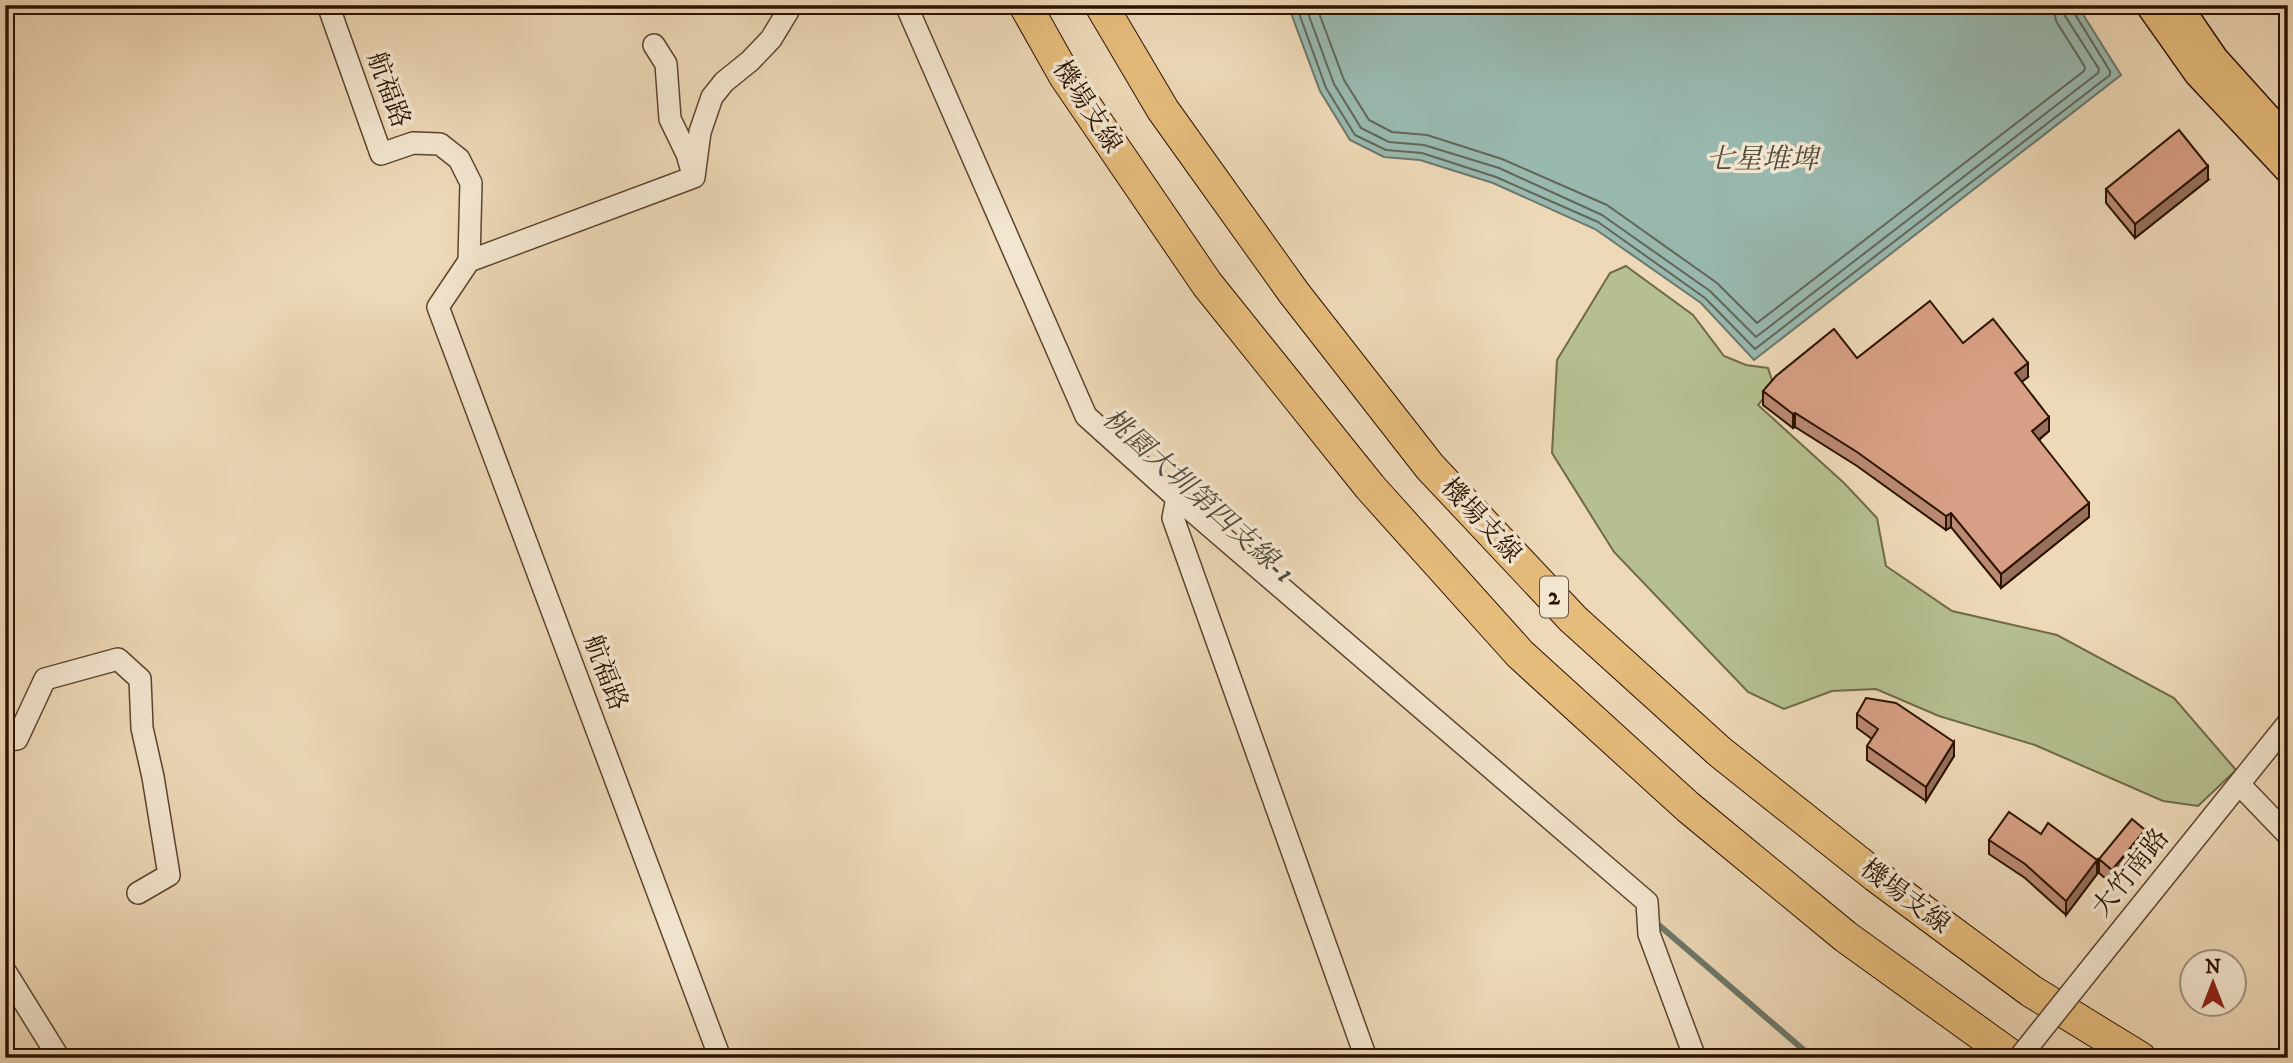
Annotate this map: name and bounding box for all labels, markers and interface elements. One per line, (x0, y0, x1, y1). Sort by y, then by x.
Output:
street label: 航福路 (359, 48, 417, 132)
street label: 機場支線 (1045, 54, 1129, 160)
water label: 七星堆埤 (1706, 142, 1822, 177)
water label: 桃園大圳第四支線-1 (1095, 401, 1301, 591)
street label: 機場支線 (1433, 472, 1529, 570)
road number: 2 (1540, 576, 1568, 618)
street label: 航福路 (576, 631, 634, 715)
street label: 大竹南路 (2085, 822, 2177, 924)
street label: 機場支線 (1854, 853, 1956, 941)
north arrow (2178, 948, 2248, 1018)
text: N (2205, 956, 2221, 979)

